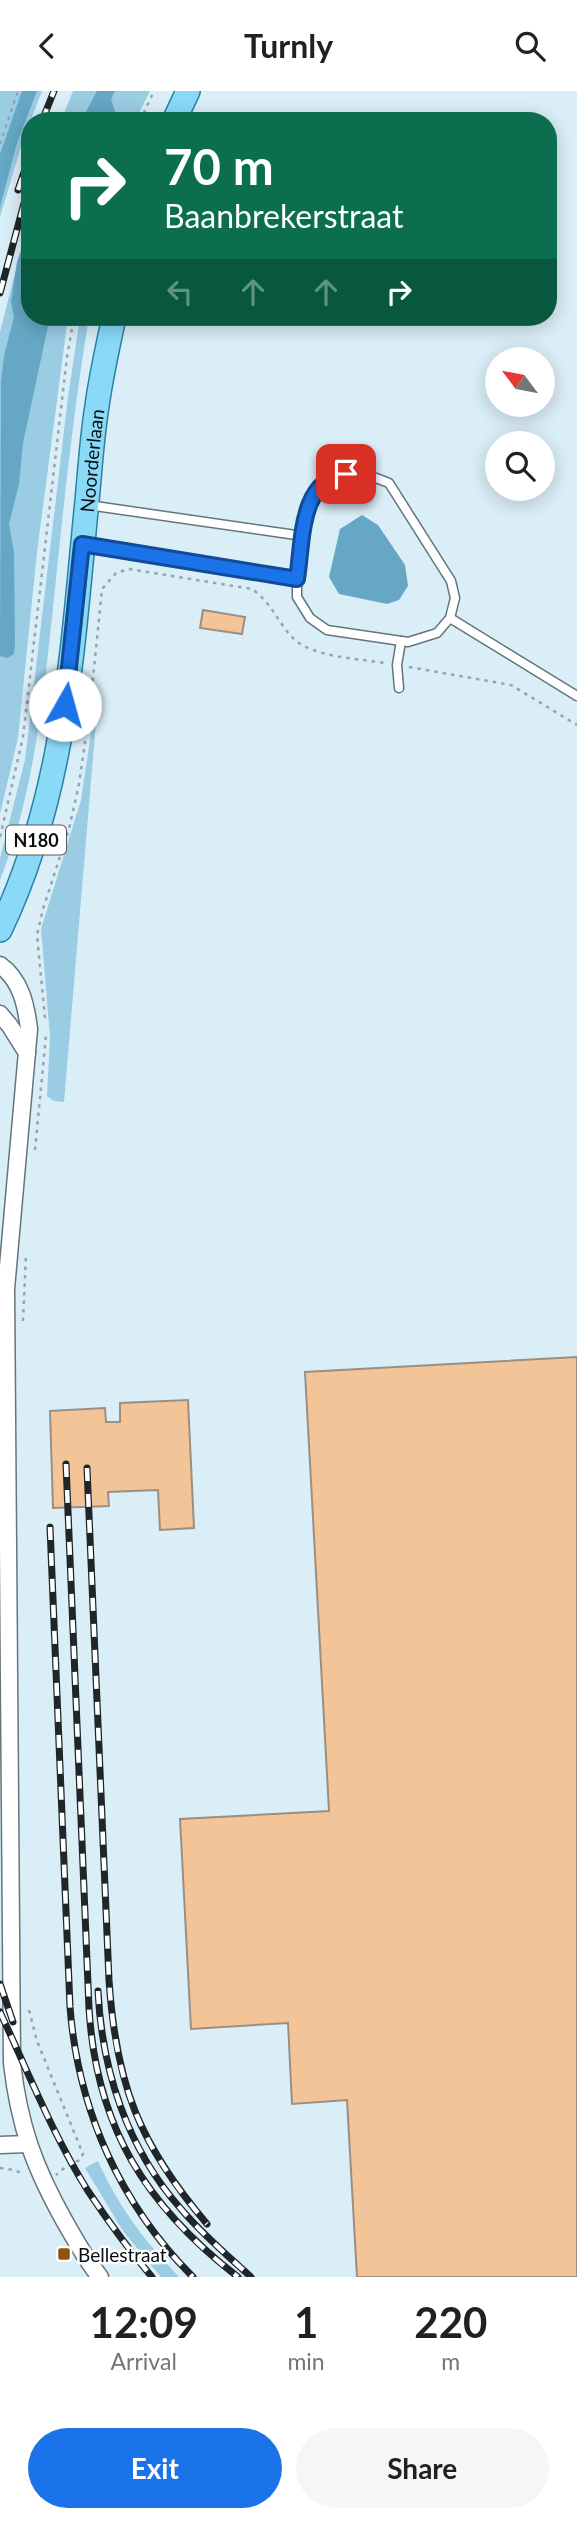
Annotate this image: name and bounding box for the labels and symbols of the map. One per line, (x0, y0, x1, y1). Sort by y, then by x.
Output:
north arrow (485, 347, 555, 417)
street label: Noorderlaan (74, 407, 108, 513)
pin (316, 444, 376, 504)
position arrow (28, 668, 102, 742)
road number: N180 (6, 825, 66, 855)
place label: Bellestraat (78, 2243, 167, 2266)
marker: Bellestraat (56, 2246, 72, 2262)

